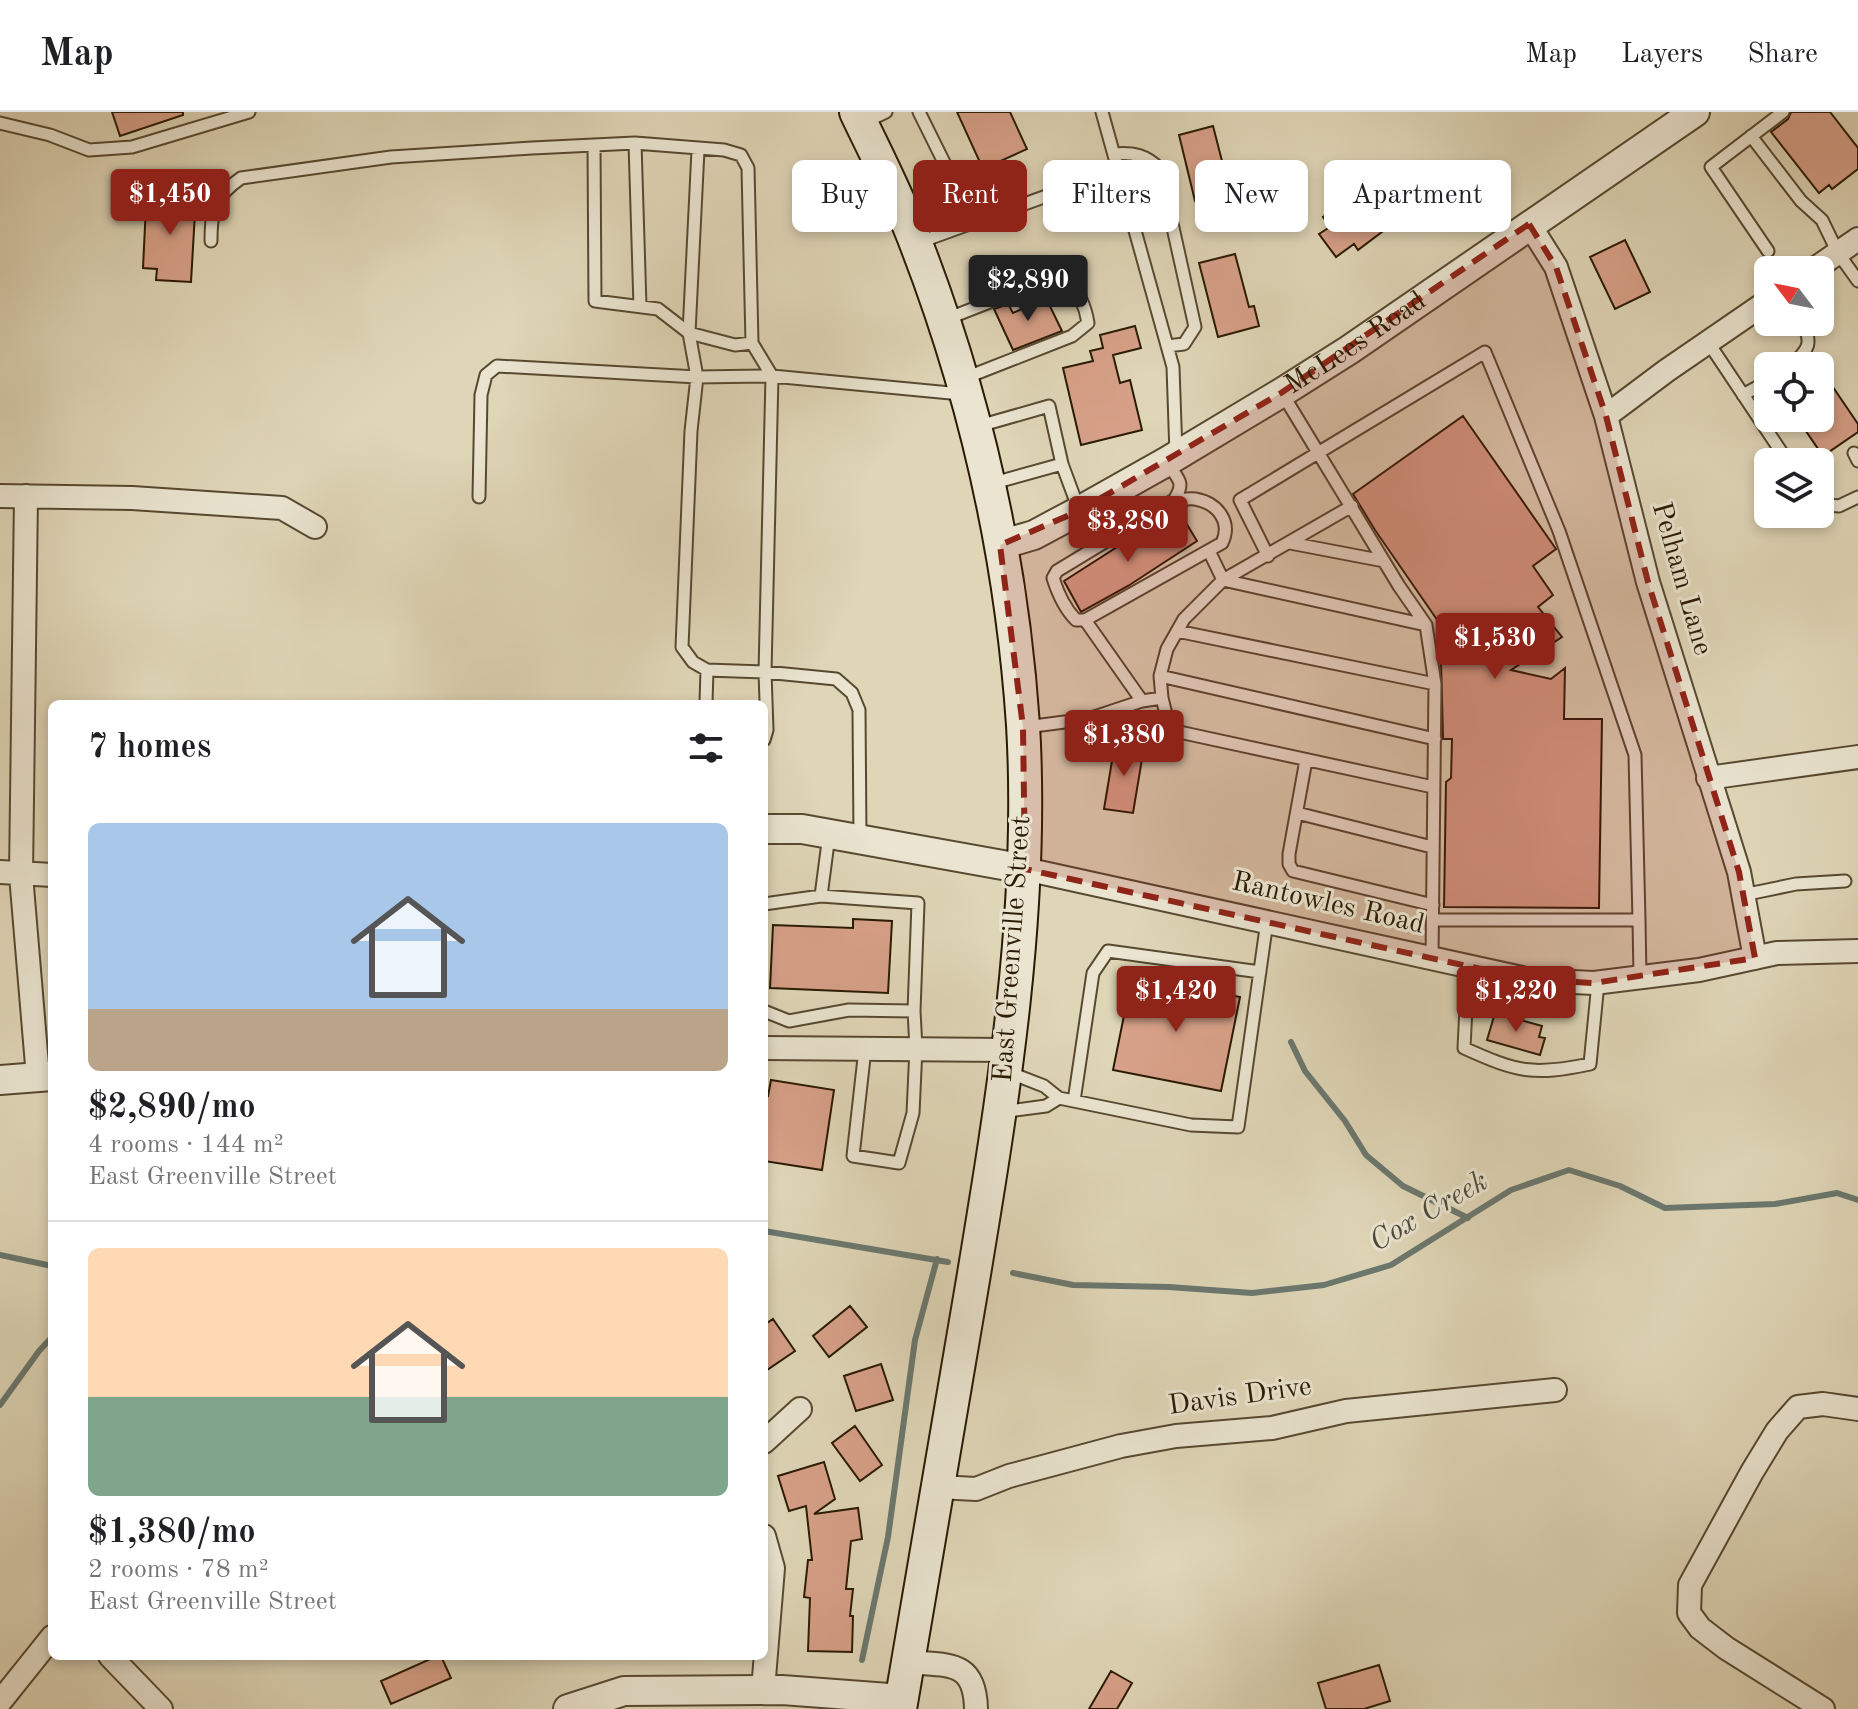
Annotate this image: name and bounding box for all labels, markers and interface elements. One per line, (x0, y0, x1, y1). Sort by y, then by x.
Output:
text: Map (40, 36, 114, 74)
text: Map (1525, 41, 1577, 69)
text: Layers (1621, 41, 1703, 69)
text: Share (1747, 41, 1818, 69)
chip: Buy (792, 160, 897, 232)
chip: Rent (913, 160, 1027, 232)
chip: Filters (1043, 160, 1179, 232)
chip: New (1195, 160, 1308, 232)
chip: Apartment (1324, 160, 1511, 232)
pin: $1,450 (105, 169, 235, 237)
text: $1,450 (129, 182, 211, 208)
pin: $2,890 (963, 255, 1093, 323)
north arrow (1754, 256, 1834, 336)
map controls (1754, 256, 1834, 528)
text: $2,890 (987, 268, 1069, 294)
street label: McLees Road (1281, 287, 1431, 400)
button: locate (1754, 352, 1834, 432)
button: layers (1754, 448, 1834, 528)
pin: $3,280 (1063, 496, 1193, 564)
street label: Pelham Lane (1646, 499, 1716, 659)
text: $3,280 (1087, 509, 1169, 535)
pin: $1,530 (1430, 613, 1560, 681)
text: $1,530 (1454, 626, 1536, 652)
pin: $1,380 (1059, 710, 1189, 778)
text: $1,380 (1083, 723, 1165, 749)
icon: filters (684, 726, 728, 770)
text: 7 homes (88, 731, 211, 765)
street label: East Greenville Street (990, 814, 1036, 1084)
street label: Rantowles Road (1229, 868, 1427, 940)
icon: home (336, 875, 480, 1019)
pin: $1,420 (1111, 966, 1241, 1034)
pin: $1,220 (1451, 966, 1581, 1034)
text: $1,420 (1135, 979, 1217, 1005)
text: $1,220 (1475, 979, 1557, 1005)
text: $2,890/mo (88, 1091, 256, 1125)
text: 4 rooms · 144 m² (88, 1132, 284, 1158)
text: East Greenville Street (88, 1164, 337, 1190)
water label: Cox Creek (1365, 1166, 1493, 1258)
icon: home (336, 1300, 480, 1444)
street label: Davis Drive (1167, 1373, 1313, 1421)
text: $1,380/mo (88, 1516, 256, 1550)
text: 2 rooms · 78 m² (88, 1557, 269, 1583)
text: East Greenville Street (88, 1589, 337, 1615)

